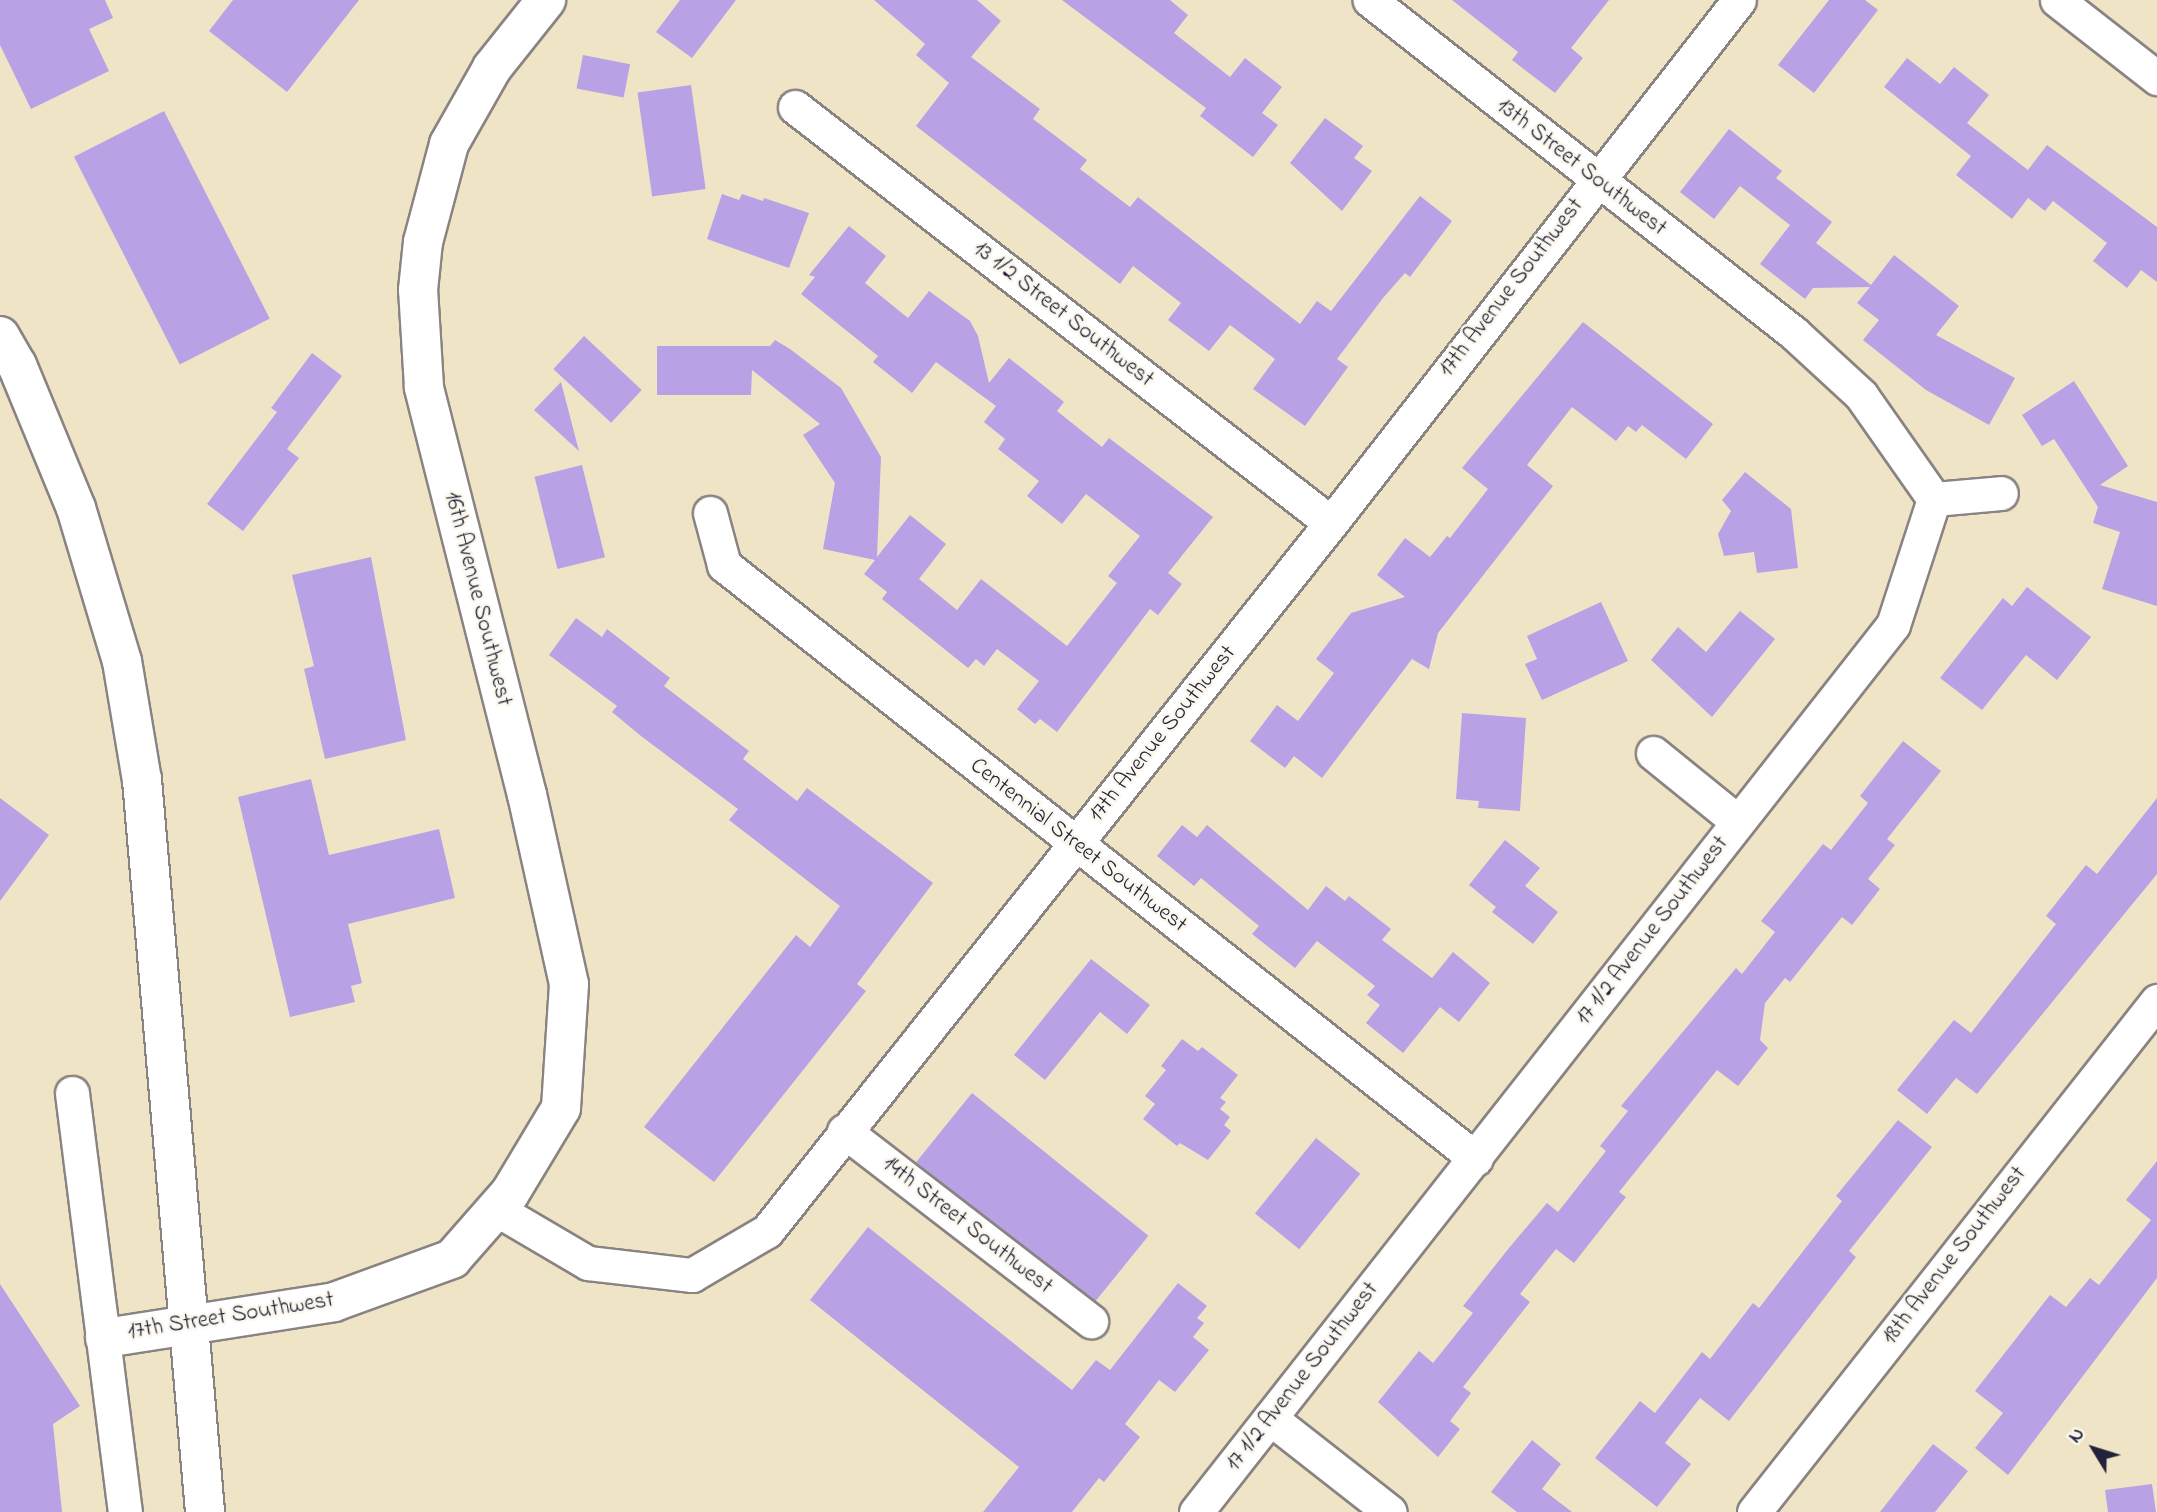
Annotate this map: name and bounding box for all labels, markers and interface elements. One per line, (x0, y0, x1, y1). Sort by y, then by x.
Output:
street label: 13th Street Southwest (1490, 93, 1672, 243)
street label: 17th Avenue Southwest (1434, 193, 1590, 383)
street label: 13 1/2 Street Southwest (967, 236, 1159, 394)
street label: 16th Avenue Southwest (437, 489, 517, 709)
street label: 17th Avenue Southwest (1083, 640, 1243, 828)
street label: Centennial Street Southwest (964, 753, 1192, 939)
street label: 17 1/2 Avenue Southwest (1571, 831, 1735, 1031)
street label: 14th Street Southwest (876, 1151, 1058, 1301)
street label: 18th Avenue Southwest (1877, 1162, 2033, 1350)
street label: 17 1/2 Avenue Southwest (1221, 1277, 1385, 1477)
street label: 17th Street Southwest (126, 1287, 336, 1347)
north arrow (2059, 1414, 2129, 1484)
text: N (2062, 1422, 2092, 1449)

